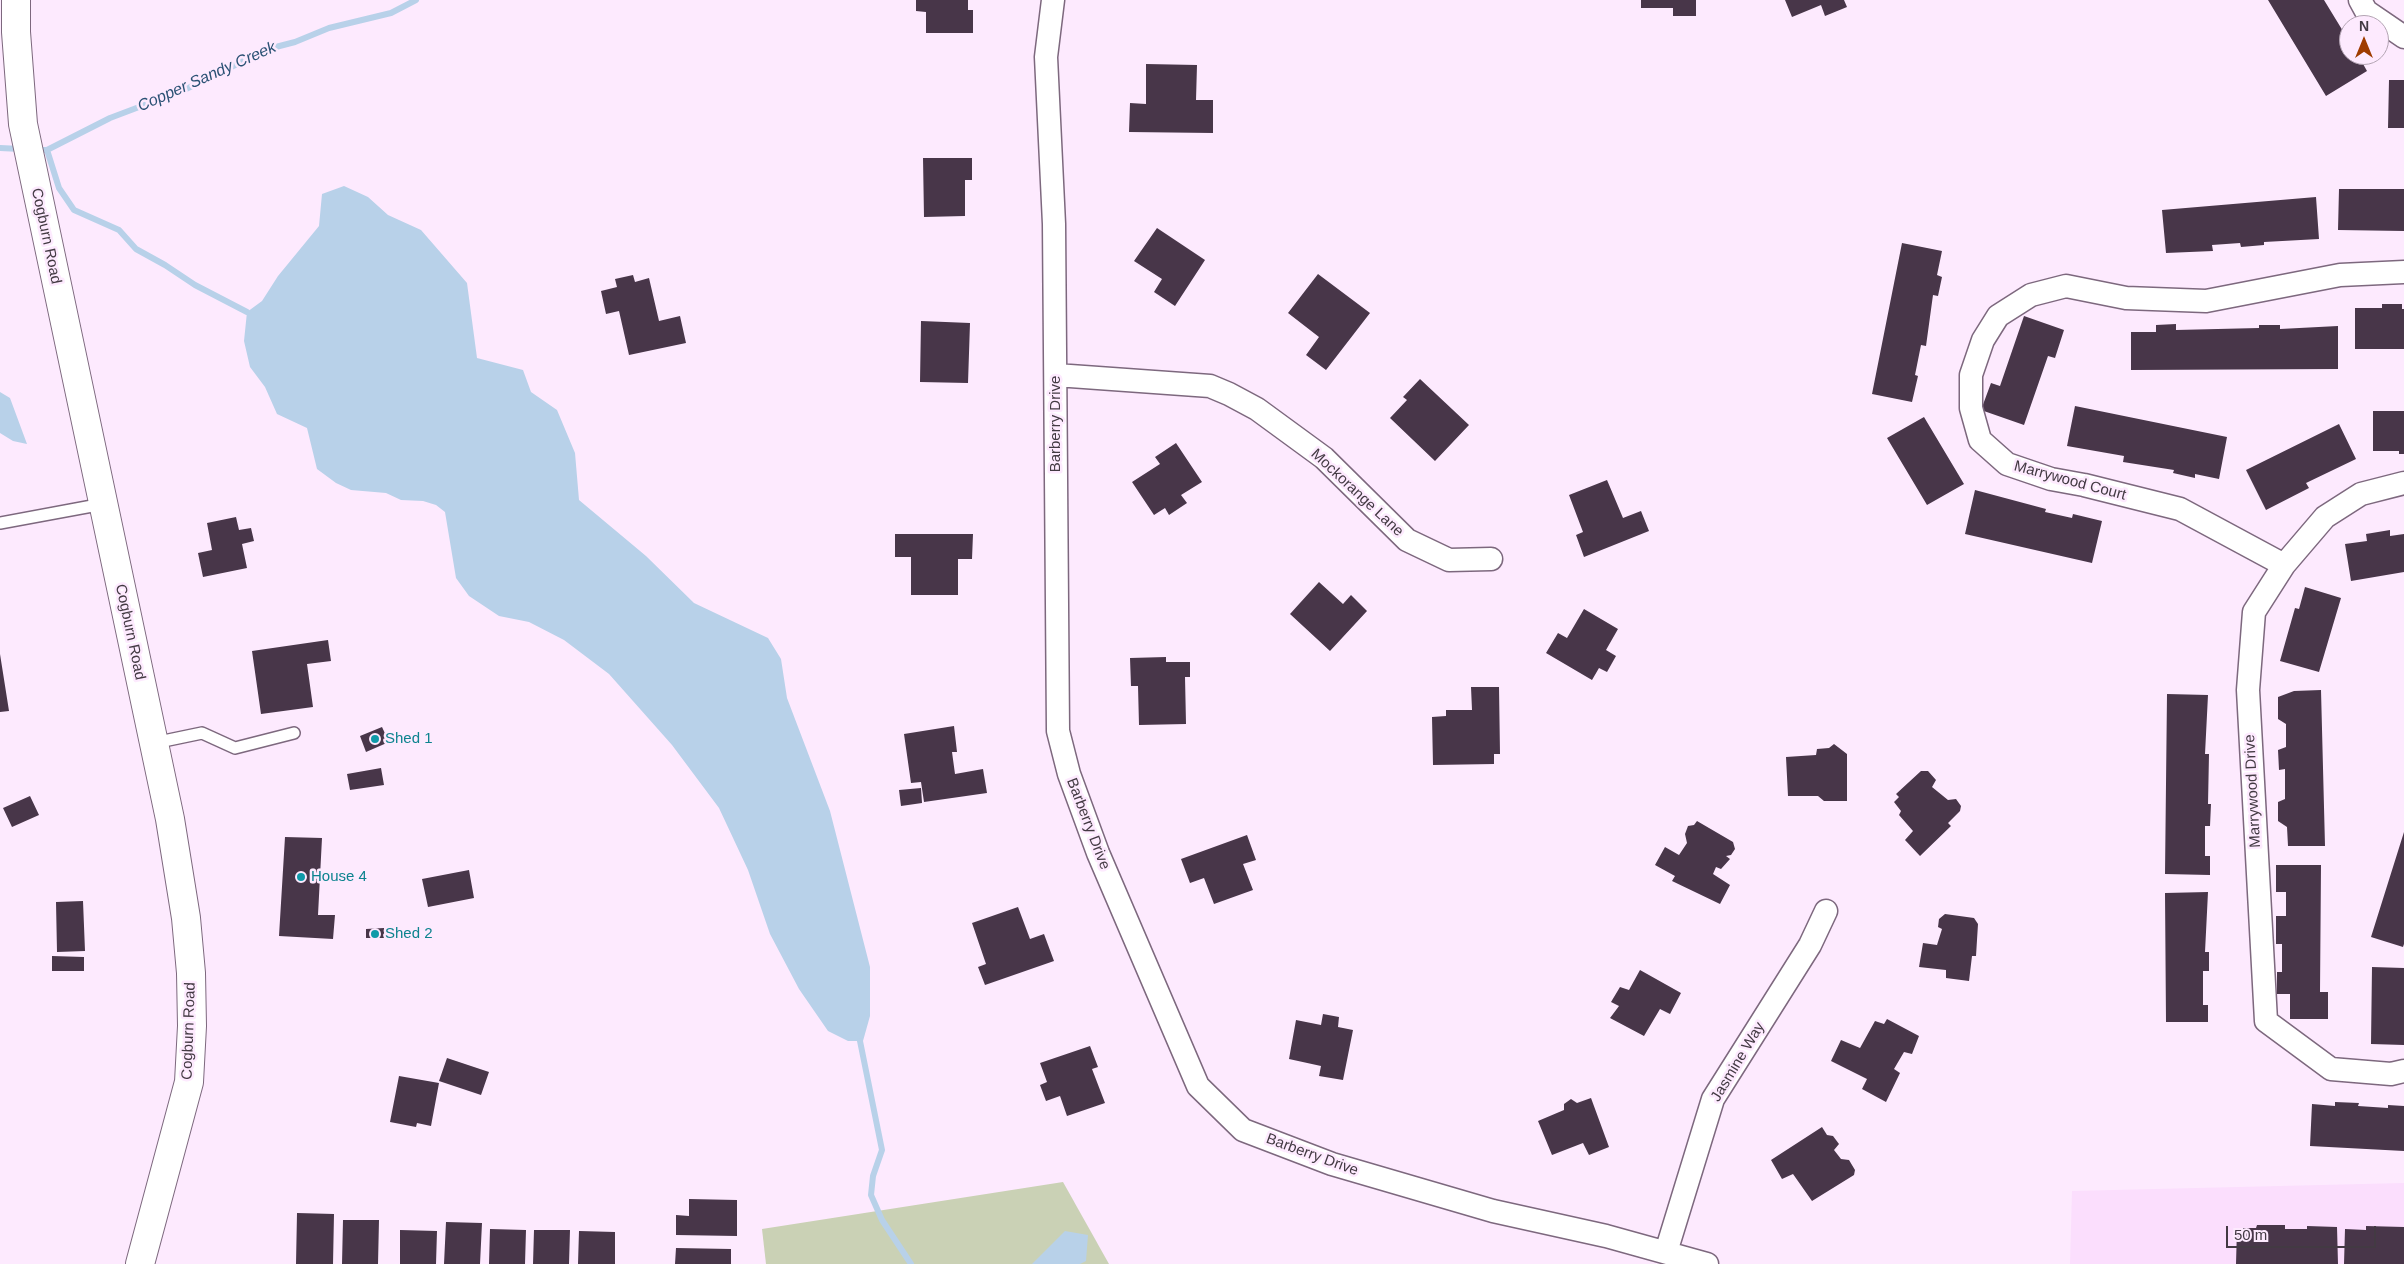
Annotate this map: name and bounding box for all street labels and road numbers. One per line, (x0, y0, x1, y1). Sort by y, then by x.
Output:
street label: Cogburn Road (27, 186, 65, 286)
street label: Barberry Drive (1047, 376, 1065, 472)
street label: Mockorange Lane (1307, 445, 1407, 541)
street label: Marrywood Court (2012, 457, 2128, 505)
street label: Cogburn Road (111, 582, 149, 682)
street label: Marrywood Drive (2241, 734, 2265, 848)
street label: Barberry Drive (1062, 776, 1114, 872)
street label: Cogburn Road (178, 982, 200, 1080)
street label: Jasmine Way (1707, 1019, 1769, 1105)
street label: Barberry Drive (1263, 1130, 1361, 1180)

